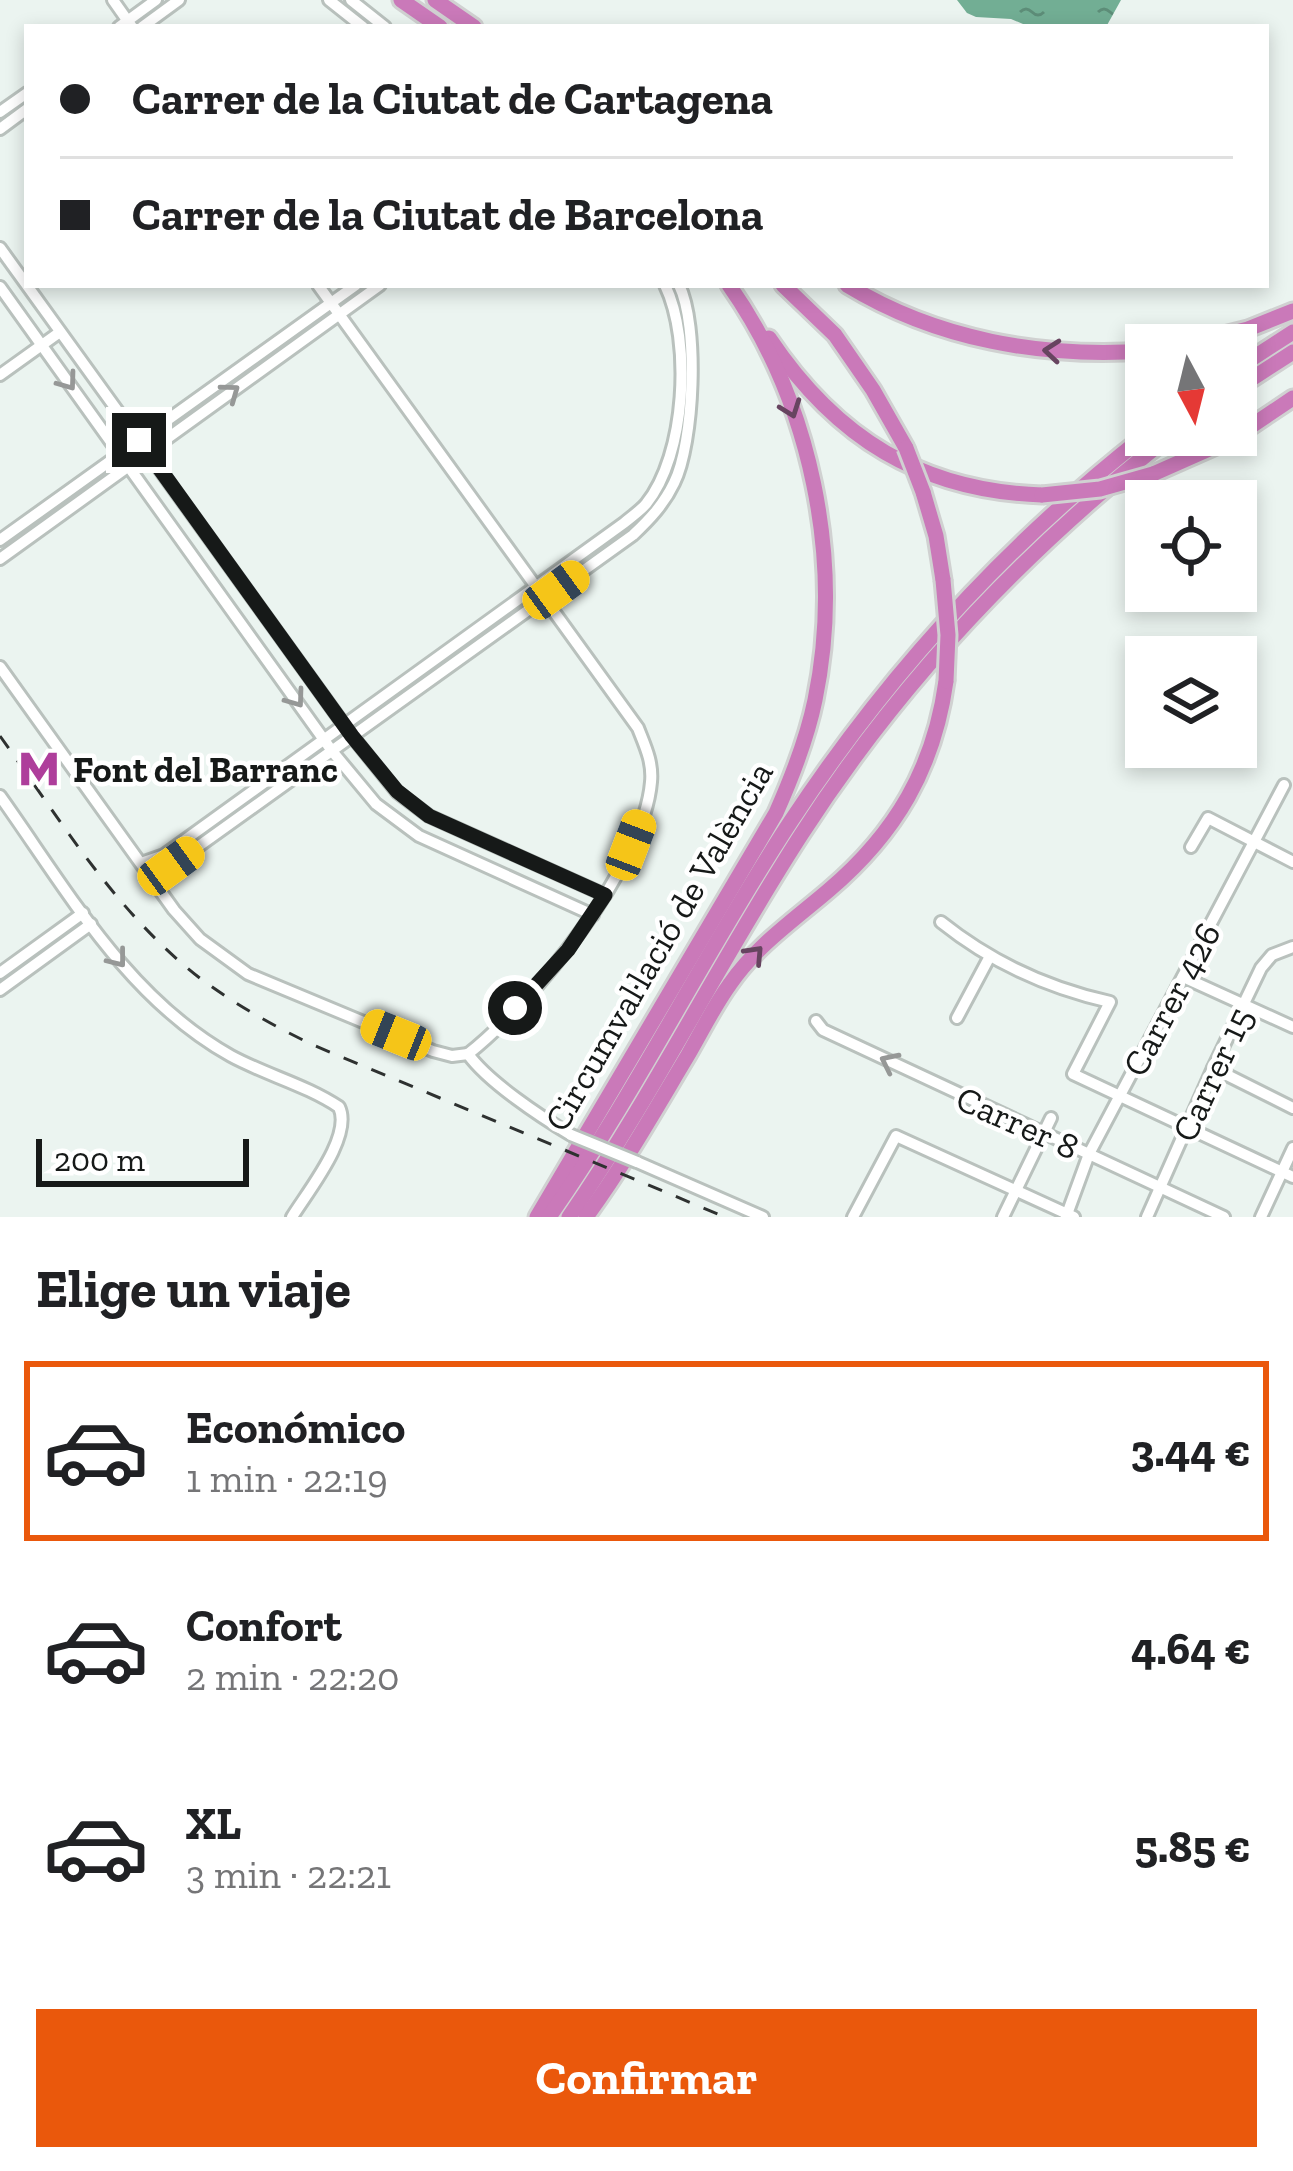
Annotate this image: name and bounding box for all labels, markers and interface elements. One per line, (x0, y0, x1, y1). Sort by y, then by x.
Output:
text: Carrer de la Ciutat de Cartagena (132, 72, 773, 126)
text: Carrer de la Ciutat de Barcelona (132, 188, 763, 242)
north arrow (1125, 324, 1257, 456)
map controls (1125, 324, 1257, 768)
one-way arrow (1042, 339, 1061, 364)
one-way arrow (54, 369, 76, 391)
one-way arrow (218, 384, 240, 406)
one-way arrow (776, 398, 801, 419)
route end (112, 413, 166, 467)
button: locate (1125, 480, 1257, 612)
car (516, 554, 596, 626)
button: layers (1125, 636, 1257, 768)
one-way arrow (281, 686, 303, 707)
metro station icon: Font del Barranc (16, 746, 62, 792)
place label: Font del Barranc (73, 748, 338, 791)
street label: Circumval·lació de València (535, 754, 782, 1139)
car (601, 805, 661, 885)
car (131, 830, 211, 902)
street label: Carrer 426 (1113, 915, 1230, 1083)
one-way arrow (104, 946, 125, 968)
one-way arrow (741, 947, 763, 968)
route start (488, 981, 542, 1035)
street label: Carrer 15 (1163, 1000, 1262, 1148)
car (356, 1005, 436, 1065)
one-way arrow (880, 1053, 901, 1076)
street label: Carrer 8 (950, 1076, 1086, 1169)
scale bar (36, 1133, 249, 1186)
text: 200 m (54, 1140, 145, 1179)
text: Elige un viaje (36, 1256, 351, 1321)
icon: car (42, 1397, 150, 1505)
text: Económico (186, 1401, 405, 1455)
text: 3.44 € (1130, 1424, 1251, 1478)
text: 1 min · 22:19 (186, 1455, 388, 1502)
icon: car (42, 1595, 150, 1703)
text: Confort (186, 1599, 342, 1653)
text: 4.64 € (1131, 1622, 1251, 1676)
text: 2 min · 22:20 (186, 1653, 400, 1700)
icon: car (42, 1793, 150, 1901)
text: XL (186, 1797, 241, 1851)
text: 5.85 € (1134, 1820, 1251, 1874)
text: 3 min · 22:21 (186, 1851, 391, 1898)
button: Confirmar (36, 2009, 1257, 2147)

